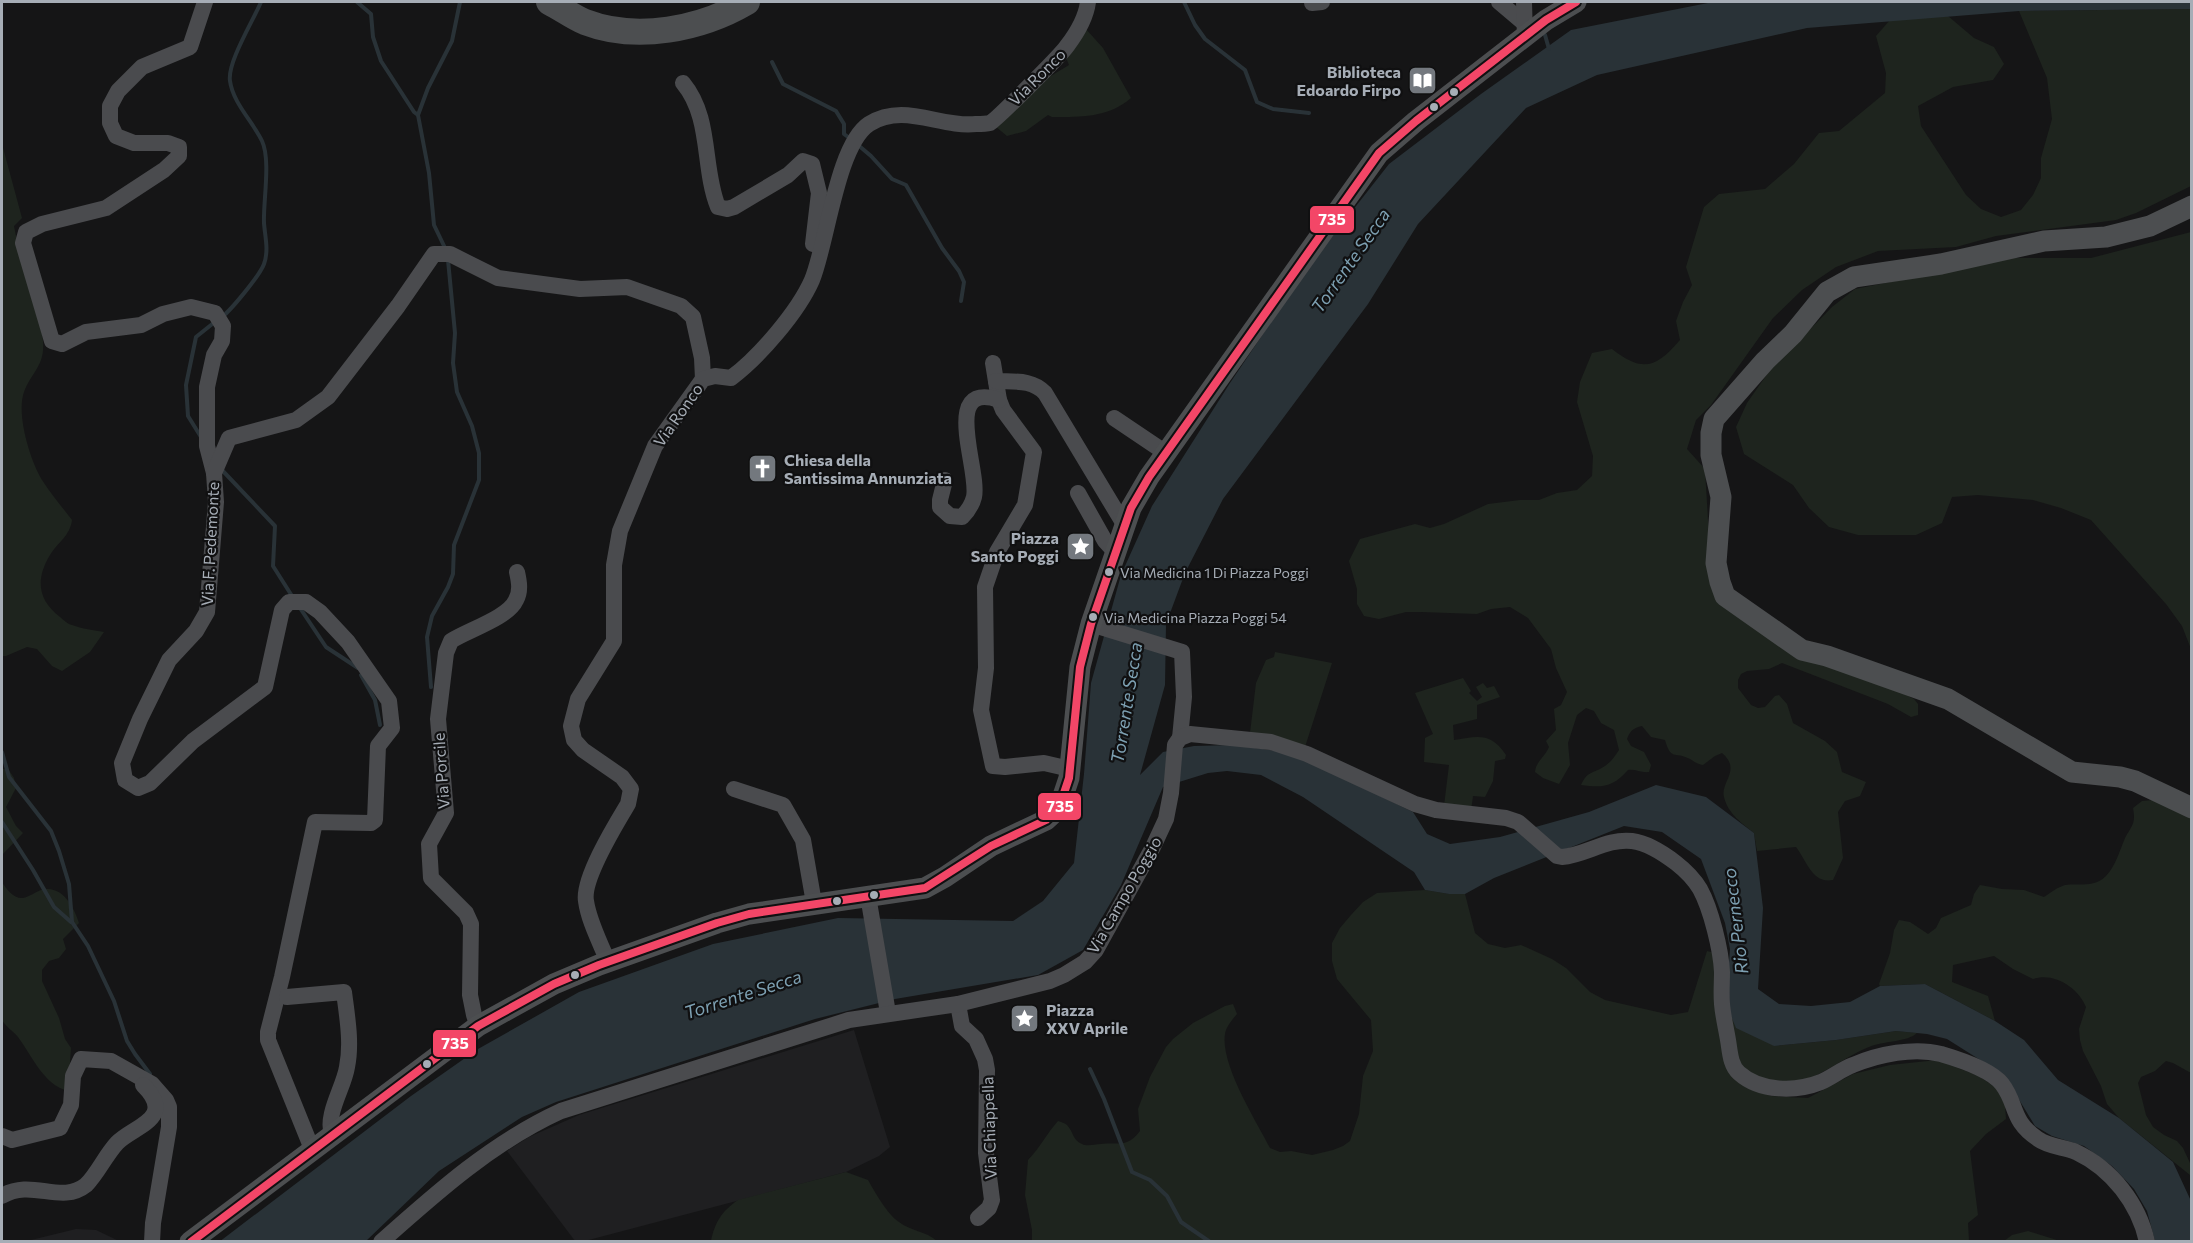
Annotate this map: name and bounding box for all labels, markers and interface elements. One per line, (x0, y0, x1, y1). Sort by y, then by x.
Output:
street label: Via Ronco (1004, 44, 1069, 109)
place label: Biblioteca Edoardo Firpo (1296, 62, 1401, 99)
library icon: Biblioteca Edoardo Firpo (1406, 65, 1438, 97)
unlabelled marker (1448, 86, 1460, 98)
unlabelled marker (1428, 101, 1440, 113)
water label: Torrente Secca (1306, 204, 1394, 317)
line badge: 735 (1309, 205, 1355, 234)
text: 735 (1318, 209, 1346, 228)
street label: Via Ronco (649, 379, 706, 450)
place label: Chiesa della Santissima Annunziata (784, 450, 952, 487)
church icon: Chiesa della Santissima Annunziata (747, 453, 779, 485)
street label: Via F. Pedemonte (197, 481, 222, 607)
place label: Piazza Santo Poggi (971, 528, 1059, 565)
place icon: Piazza Santo Poggi (1064, 531, 1096, 563)
place label: Via Medicina 1 Di Piazza Poggi (1120, 564, 1309, 581)
marker: Via Medicina 1 Di Piazza Poggi (1103, 566, 1115, 578)
place label: Via Medicina Piazza Poggi 54 (1104, 609, 1287, 626)
marker: Via Medicina Piazza Poggi 54 (1087, 611, 1099, 623)
water label: Torrente Secca (1106, 641, 1146, 765)
street label: Via Porcile (428, 732, 453, 810)
line badge: 735 (1037, 792, 1082, 821)
text: 735 (1046, 796, 1074, 815)
street label: Via Campo Poggio (1082, 833, 1165, 957)
water label: Rio Pernecco (1718, 867, 1752, 976)
unlabelled marker (868, 889, 880, 901)
unlabelled marker (831, 895, 843, 907)
water label: Torrente Secca (681, 965, 804, 1023)
unlabelled marker (569, 969, 581, 981)
place label: Piazza XXV Aprile (1046, 1000, 1128, 1037)
place icon: Piazza XXV Aprile (1009, 1003, 1041, 1035)
line badge: 735 (432, 1029, 477, 1058)
text: 735 (441, 1033, 469, 1052)
unlabelled marker (421, 1058, 433, 1070)
street label: Via Chiappella (977, 1076, 1000, 1180)

